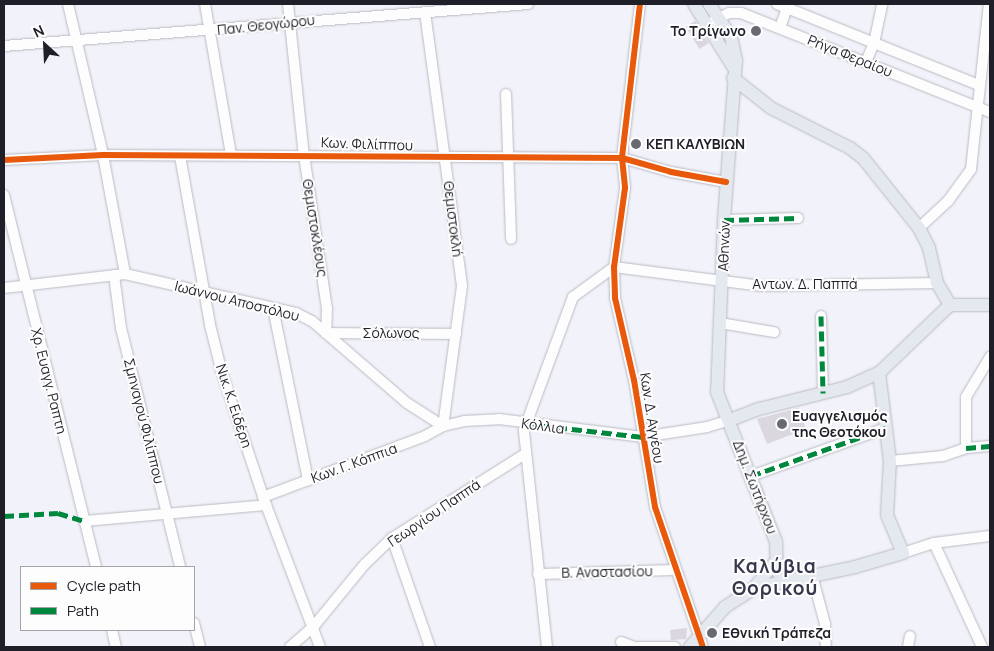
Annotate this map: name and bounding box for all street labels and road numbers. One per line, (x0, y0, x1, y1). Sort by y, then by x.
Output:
street label: Παν. Θεογώρου (216, 12, 316, 38)
street label: Ρήγα Φεραίου (805, 31, 895, 81)
street label: Κων. Φιλίππου (321, 134, 413, 154)
street label: Θεμιστοκλέους (299, 178, 331, 278)
street label: Θεμιστοκλή (440, 180, 466, 258)
street label: Αθηνών (715, 220, 733, 272)
street label: Αντων. Δ. Παππά (752, 276, 858, 292)
street label: Ιωάννου Αποστόλου (173, 277, 301, 325)
street label: Σόλωνος (362, 325, 420, 341)
street label: Χρ. Ευαγγ. Ραπτη (28, 326, 70, 436)
street label: Σμηναγού Φιλίππου (120, 357, 168, 485)
street label: Νικ. Κ. Ειδέρη (213, 362, 255, 450)
street label: Κων. Δ. Αγγέου (637, 371, 667, 465)
street label: Κόλλια (520, 415, 566, 437)
street label: Δημ. Σωτήρχου (729, 438, 781, 536)
street label: Κων. Γ. Κόππια (309, 440, 399, 486)
street label: Γεωργίου Παππά (385, 476, 483, 550)
street label: Β. Αναστασίου (561, 563, 653, 581)

